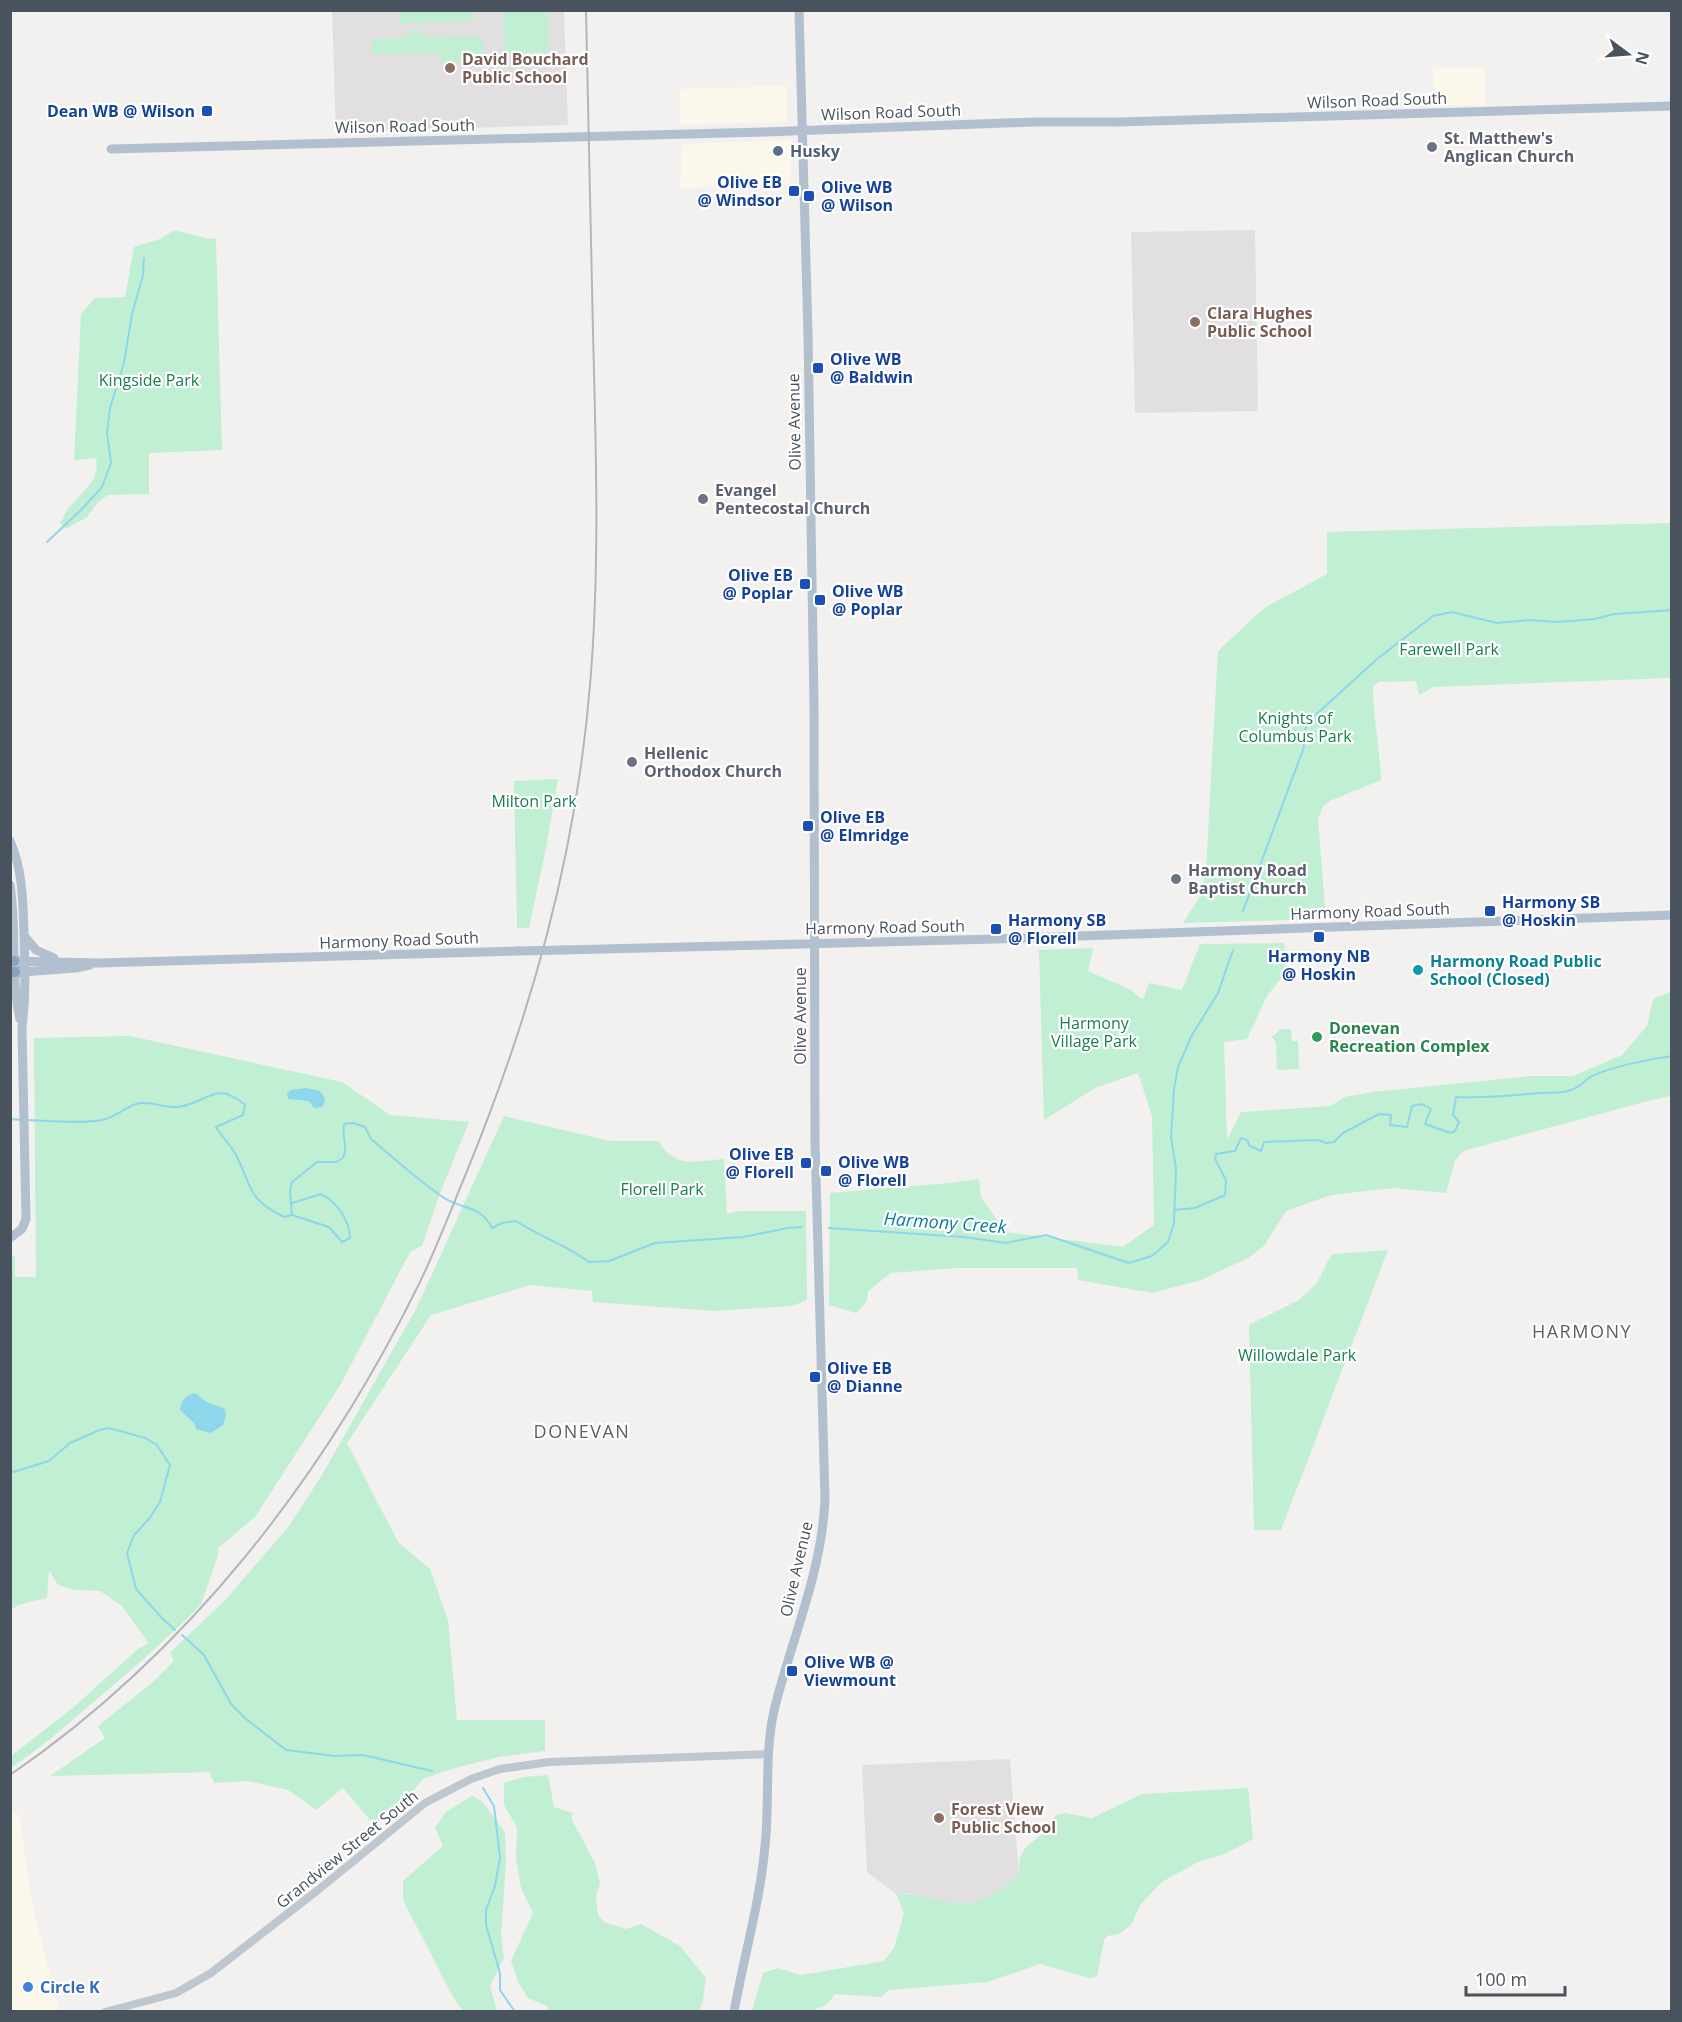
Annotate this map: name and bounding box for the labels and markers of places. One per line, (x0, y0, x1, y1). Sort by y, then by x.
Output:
place label: David Bouchard Public School (462, 48, 589, 88)
marker: David Bouchard Public School (443, 61, 457, 75)
place label: Dean WB @ Wilson (47, 100, 195, 122)
marker: Dean WB @ Wilson (200, 104, 214, 118)
place label: St. Matthew's Anglican Church (1444, 127, 1574, 167)
place label: Husky (790, 140, 841, 162)
marker: St. Matthew's Anglican Church (1425, 140, 1439, 154)
marker: Husky (771, 144, 785, 158)
place label: Olive EB @ Windsor (697, 171, 782, 211)
place label: Olive WB @ Wilson (821, 176, 893, 216)
marker: Olive EB @ Windsor (787, 184, 801, 198)
marker: Olive WB @ Wilson (802, 189, 816, 203)
place label: Clara Hughes Public School (1207, 302, 1313, 342)
marker: Clara Hughes Public School (1188, 315, 1202, 329)
place label: Olive WB @ Baldwin (830, 348, 913, 388)
marker: Olive WB @ Baldwin (811, 361, 825, 375)
place label: Evangel Pentecostal Church (715, 479, 870, 519)
marker: Evangel Pentecostal Church (696, 492, 710, 506)
place label: Olive EB @ Poplar (723, 564, 793, 604)
marker: Olive EB @ Poplar (798, 577, 812, 591)
place label: Olive WB @ Poplar (832, 580, 903, 620)
marker: Olive WB @ Poplar (813, 593, 827, 607)
place label: Hellenic Orthodox Church (644, 742, 782, 782)
marker: Hellenic Orthodox Church (625, 755, 639, 769)
place label: Olive EB @ Elmridge (820, 806, 909, 846)
marker: Olive EB @ Elmridge (801, 819, 815, 833)
place label: Harmony Road Baptist Church (1188, 859, 1307, 899)
marker: Harmony Road Baptist Church (1169, 872, 1183, 886)
place label: Harmony SB @ Hoskin (1502, 891, 1600, 931)
marker: Harmony SB @ Hoskin (1483, 904, 1497, 918)
place label: Harmony SB @ Florell (1008, 909, 1106, 949)
marker: Harmony SB @ Florell (989, 922, 1003, 936)
marker: Harmony NB @ Hoskin (1312, 930, 1326, 944)
place label: Harmony NB @ Hoskin (1268, 945, 1370, 985)
place label: Harmony Road Public School (Closed) (1430, 950, 1602, 990)
marker: Harmony Road Public School (Closed) (1411, 963, 1425, 977)
place label: Donevan Recreation Complex (1329, 1017, 1490, 1057)
marker: Donevan Recreation Complex (1310, 1030, 1324, 1044)
place label: Olive EB @ Florell (725, 1143, 794, 1183)
place label: Olive WB @ Florell (838, 1151, 909, 1191)
marker: Olive EB @ Florell (799, 1156, 813, 1170)
marker: Olive WB @ Florell (819, 1164, 833, 1178)
place label: Olive EB @ Dianne (827, 1357, 902, 1397)
marker: Olive EB @ Dianne (808, 1370, 822, 1384)
place label: Olive WB @ Viewmount (804, 1651, 896, 1691)
marker: Olive WB @ Viewmount (785, 1664, 799, 1678)
place label: Forest View Public School (951, 1798, 1056, 1838)
marker: Forest View Public School (932, 1811, 946, 1825)
place label: Circle K (40, 1976, 100, 1998)
marker: Circle K (21, 1980, 35, 1994)

